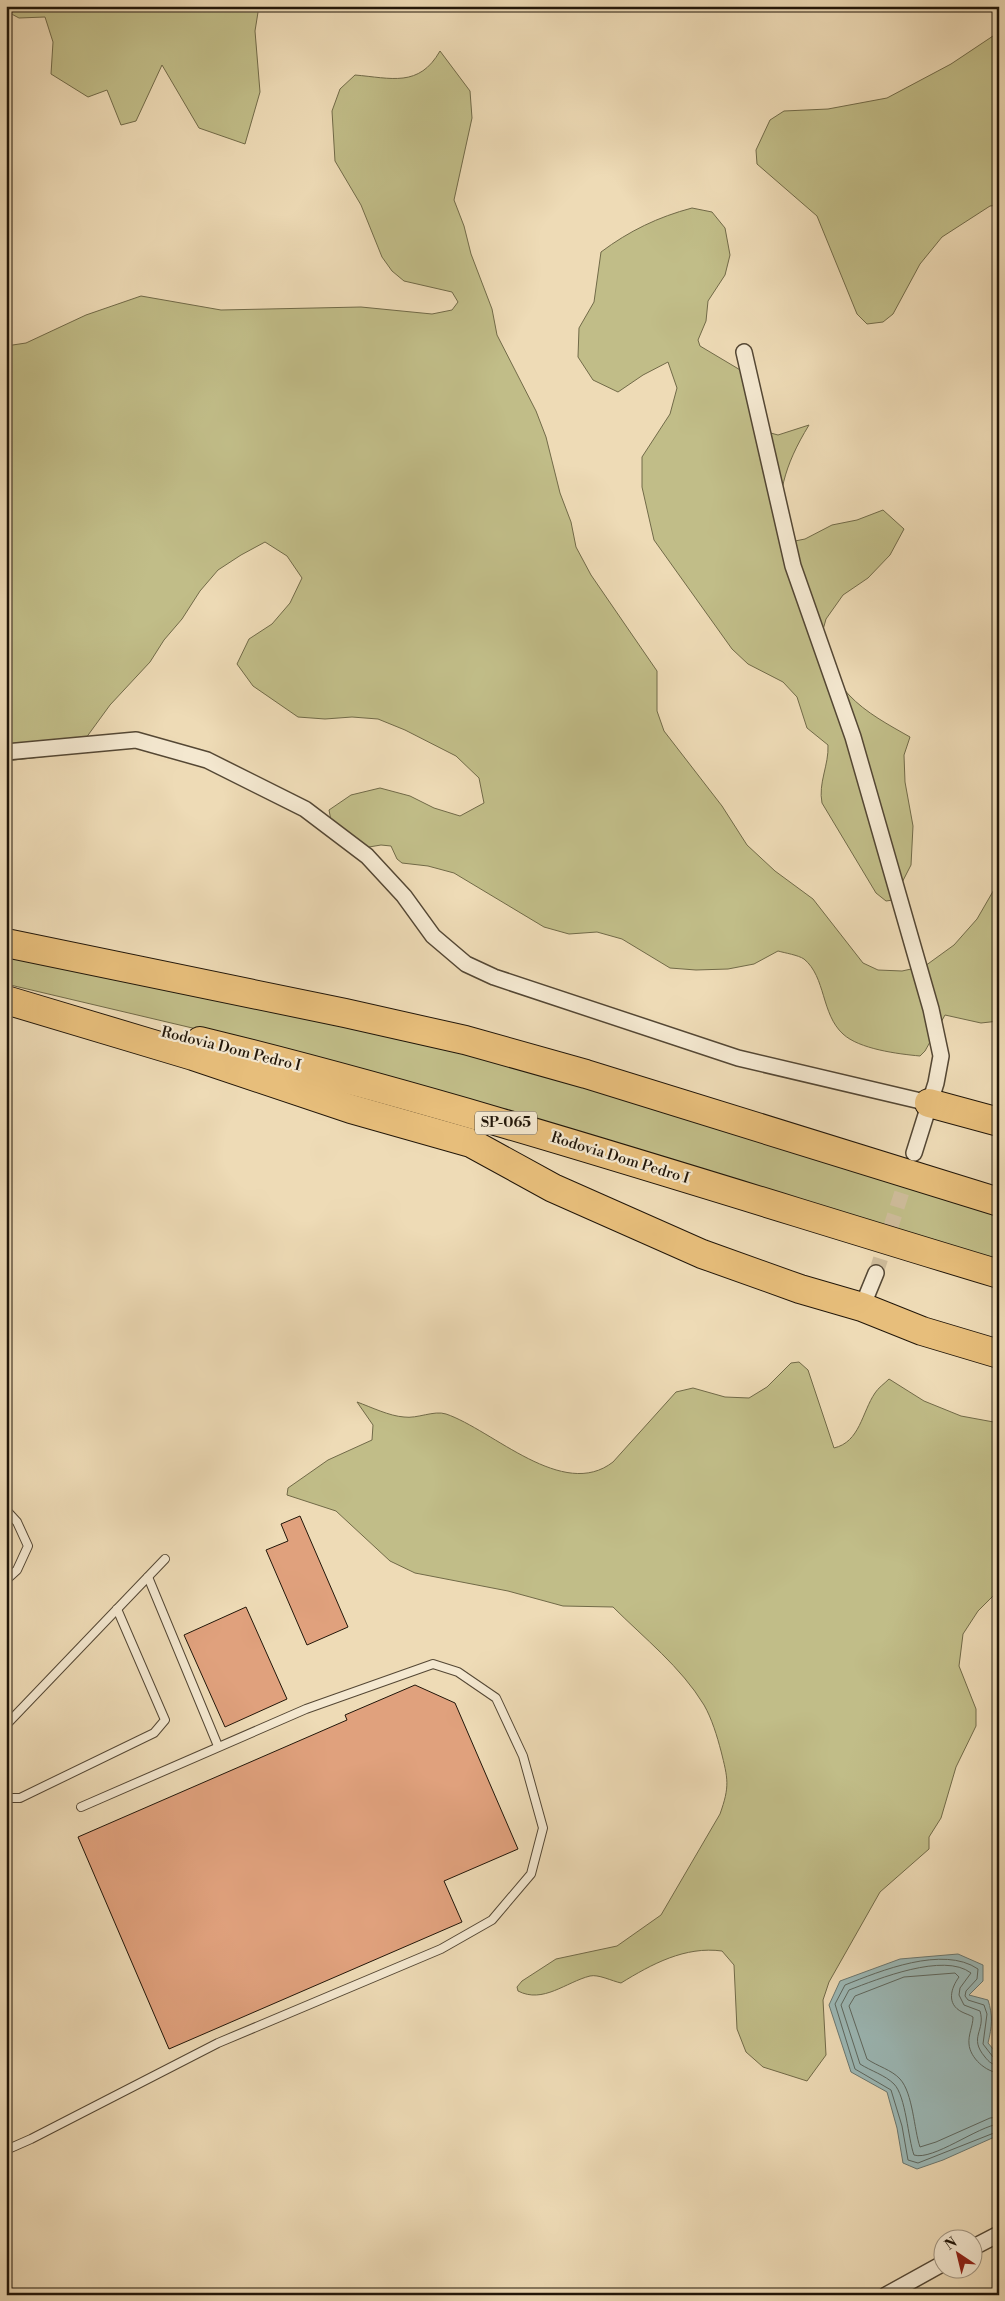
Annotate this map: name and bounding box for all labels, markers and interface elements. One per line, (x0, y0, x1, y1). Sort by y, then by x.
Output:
street label: Rodovia Dom Pedro I (159, 1022, 303, 1076)
road number: SP-065 (475, 1112, 537, 1134)
street label: Rodovia Dom Pedro I (549, 1128, 692, 1188)
north arrow (932, 2228, 982, 2278)
text: N (941, 2234, 961, 2255)

